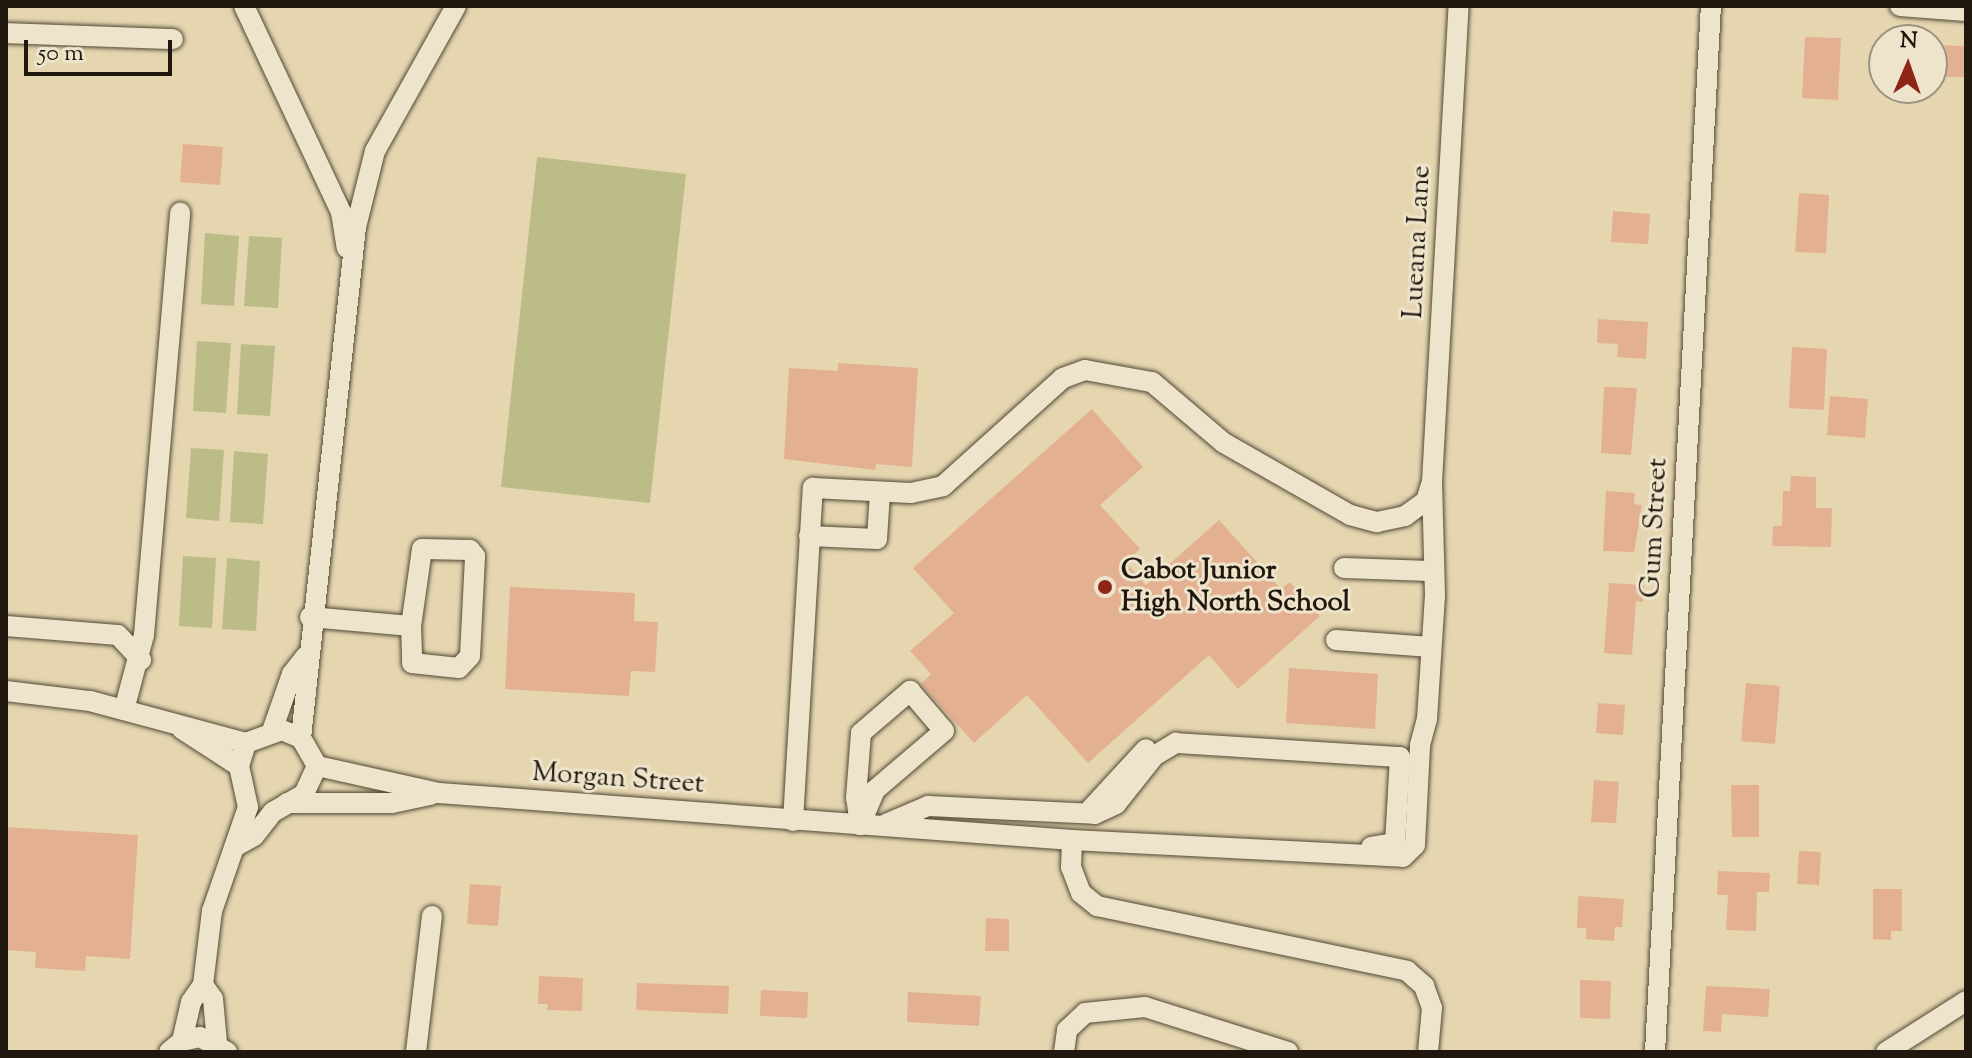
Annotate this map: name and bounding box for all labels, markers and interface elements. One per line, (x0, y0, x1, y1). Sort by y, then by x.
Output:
scale bar (28, 24, 176, 74)
north arrow (1868, 24, 1948, 104)
text: N (1899, 26, 1918, 58)
text: 50 m (38, 37, 84, 71)
street label: Lueana Lane (1397, 164, 1439, 320)
street label: Gum Street (1635, 457, 1675, 599)
place label: Cabot Junior High North School (1121, 554, 1350, 620)
marker: Cabot Junior High North School (1096, 578, 1114, 596)
street label: Morgan Street (531, 756, 705, 802)

